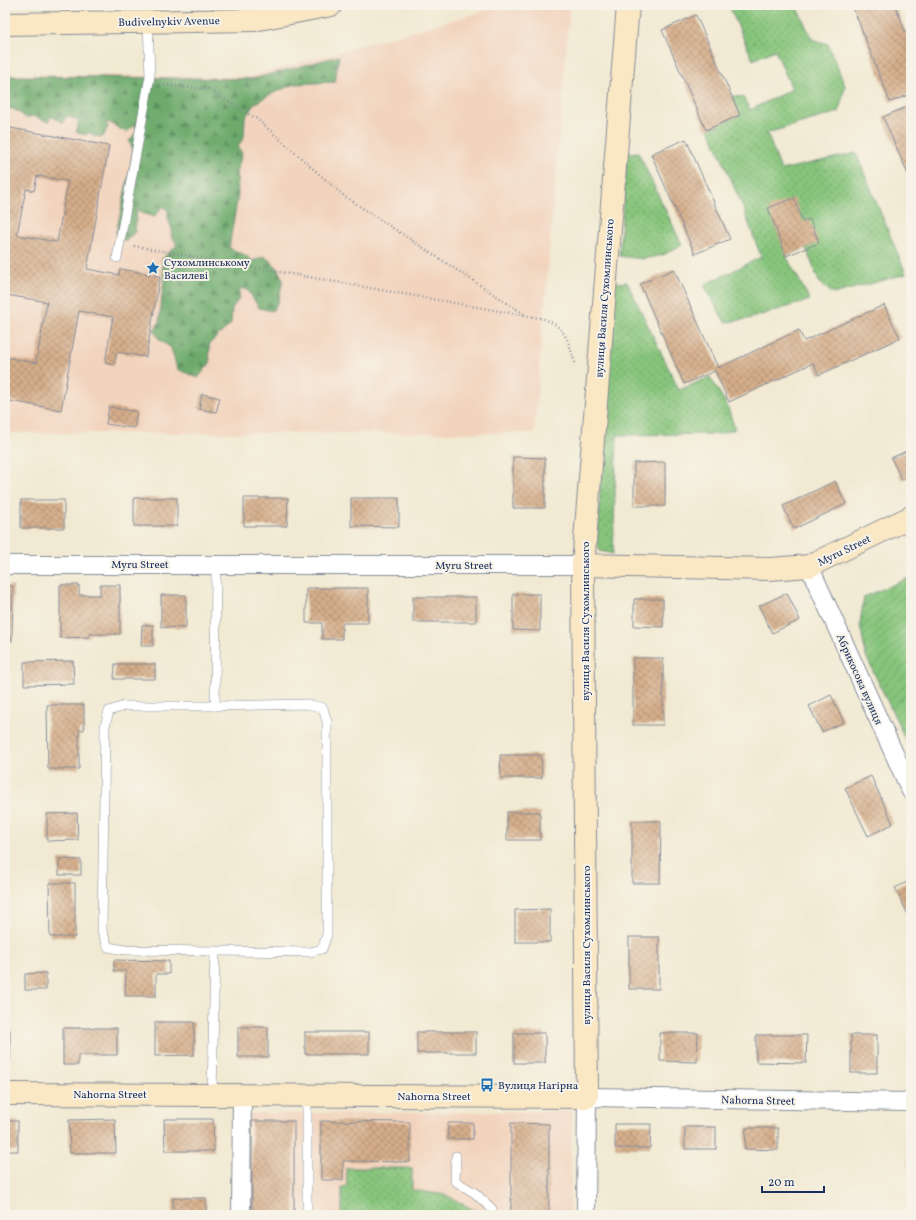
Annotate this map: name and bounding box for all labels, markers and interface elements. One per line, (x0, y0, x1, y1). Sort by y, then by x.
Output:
street label: Budivelnykiv Avenue (118, 14, 220, 31)
street label: вулиця Василя Сухомлинського (592, 218, 619, 378)
place label: Сухомлинському Василеві (164, 256, 250, 284)
place icon: Сухомлинському Василеві (145, 260, 161, 276)
street label: Myru Street (816, 532, 874, 571)
street label: вулиця Василя Сухомлинського (579, 541, 594, 701)
street label: Myru Street (111, 558, 169, 573)
street label: Myru Street (435, 559, 493, 574)
street label: Абрикосова вулиця (832, 632, 886, 728)
street label: вулиця Василя Сухомлинського (580, 865, 595, 1025)
bus stop icon: Вулиця Нагірна (479, 1077, 495, 1093)
place label: Вулиця Нагірна (498, 1079, 579, 1094)
street label: Nahorna Street (73, 1088, 147, 1103)
street label: Nahorna Street (397, 1090, 471, 1105)
street label: Nahorna Street (721, 1093, 795, 1110)
scale bar (762, 1168, 824, 1194)
text: 20 m (768, 1175, 795, 1191)

